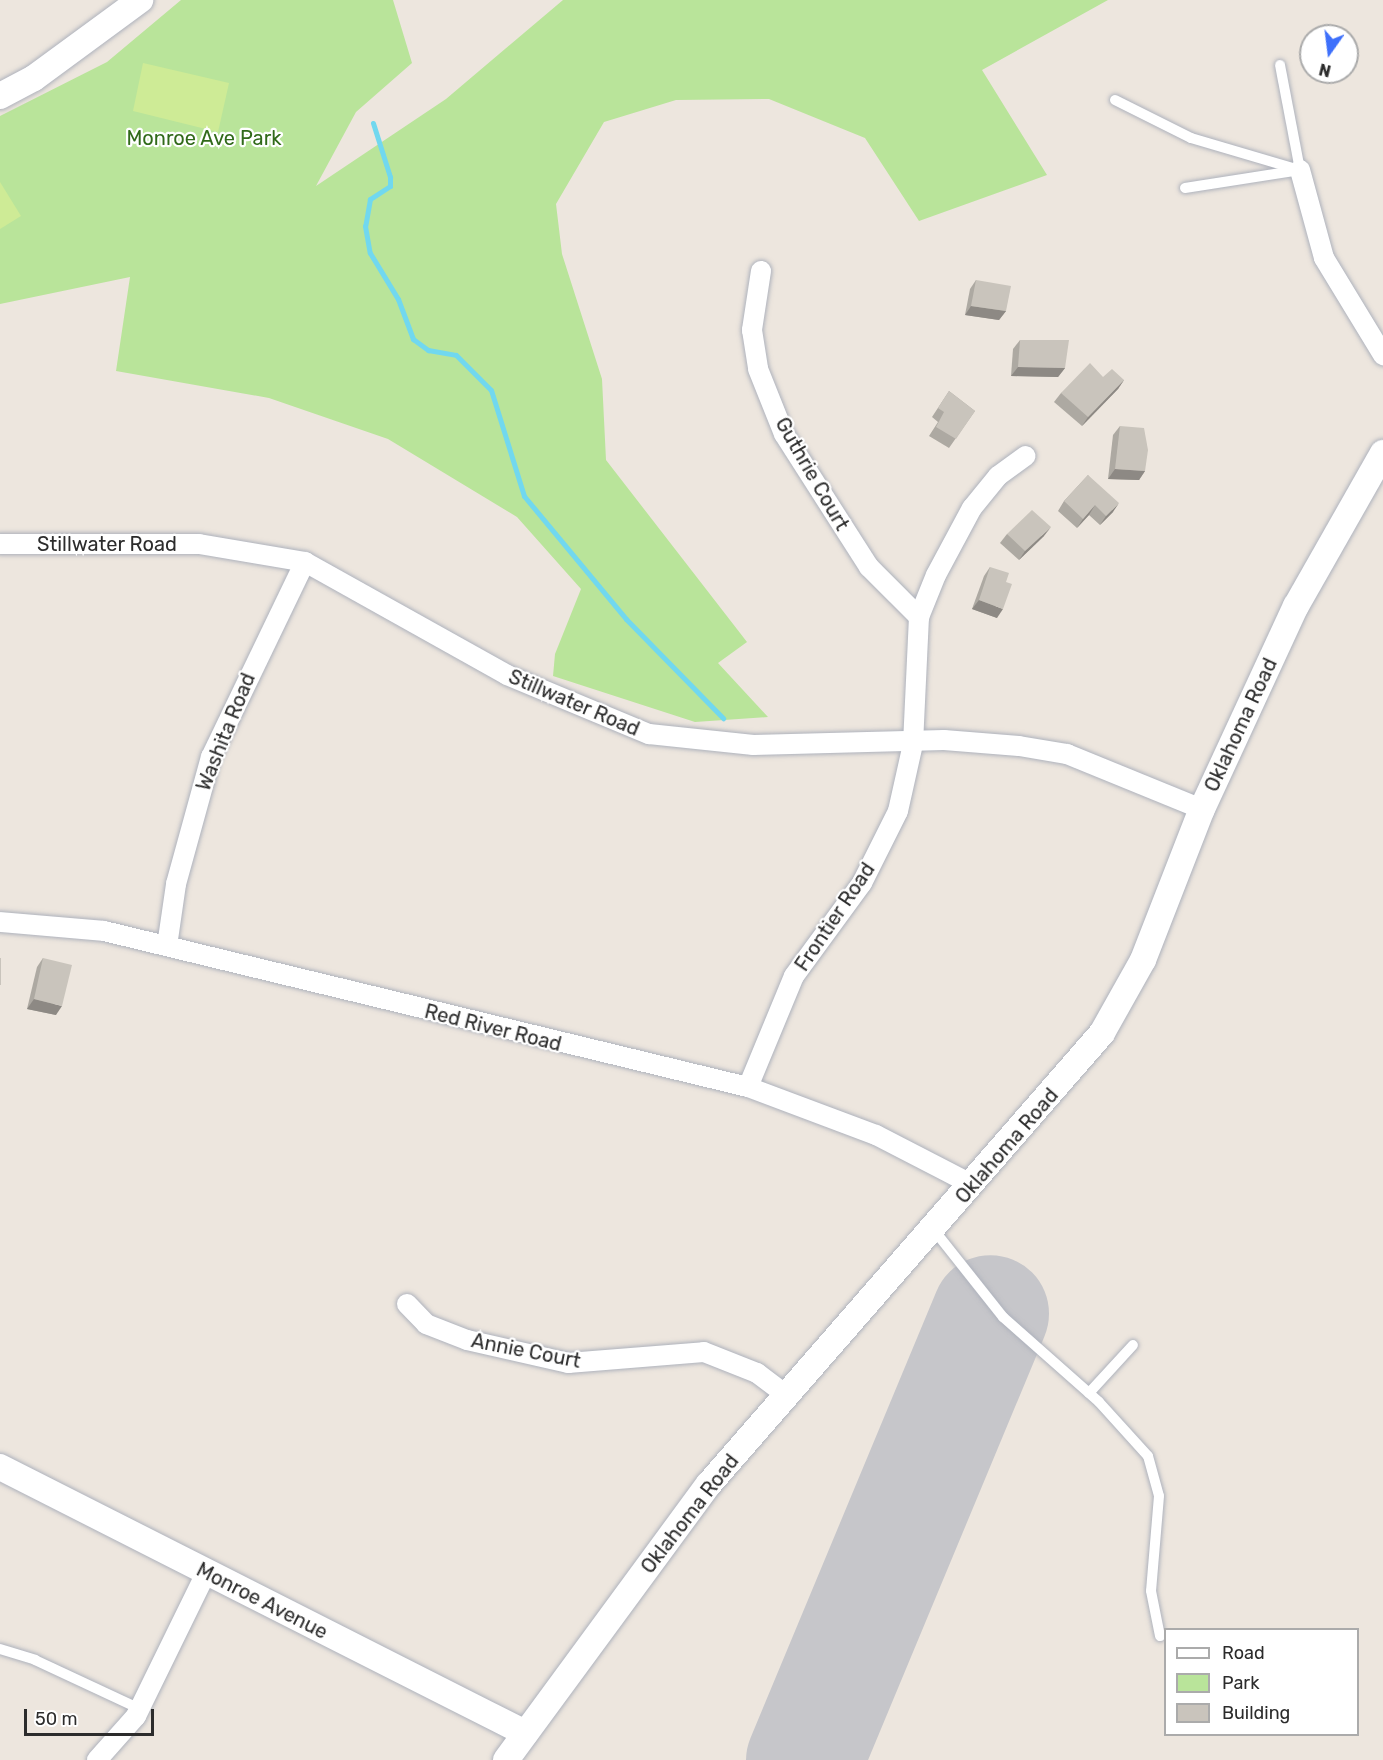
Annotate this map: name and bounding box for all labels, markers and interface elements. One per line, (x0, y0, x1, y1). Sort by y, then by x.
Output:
north arrow (1299, 24, 1359, 84)
text: N (1317, 59, 1333, 81)
park label: Monroe Ave Park (126, 126, 282, 150)
street label: Guthrie Court (770, 413, 854, 535)
street label: Stillwater Road (37, 532, 177, 556)
street label: Oklahoma Road (1200, 654, 1282, 796)
street label: Stillwater Road (505, 665, 643, 741)
street label: Washita Road (191, 670, 261, 794)
street label: Frontier Road (790, 858, 880, 976)
street label: Red River Road (422, 999, 564, 1057)
street label: Oklahoma Road (951, 1084, 1063, 1208)
street label: Annie Court (469, 1329, 583, 1373)
street label: Oklahoma Road (636, 1450, 744, 1578)
street label: Monroe Avenue (192, 1558, 332, 1644)
legend (1164, 1628, 1359, 1736)
text: Road (1222, 1642, 1265, 1664)
text: Park (1222, 1672, 1259, 1694)
scale bar (27, 1697, 158, 1735)
text: Building (1222, 1702, 1290, 1724)
text: 50 m (35, 1708, 78, 1730)

